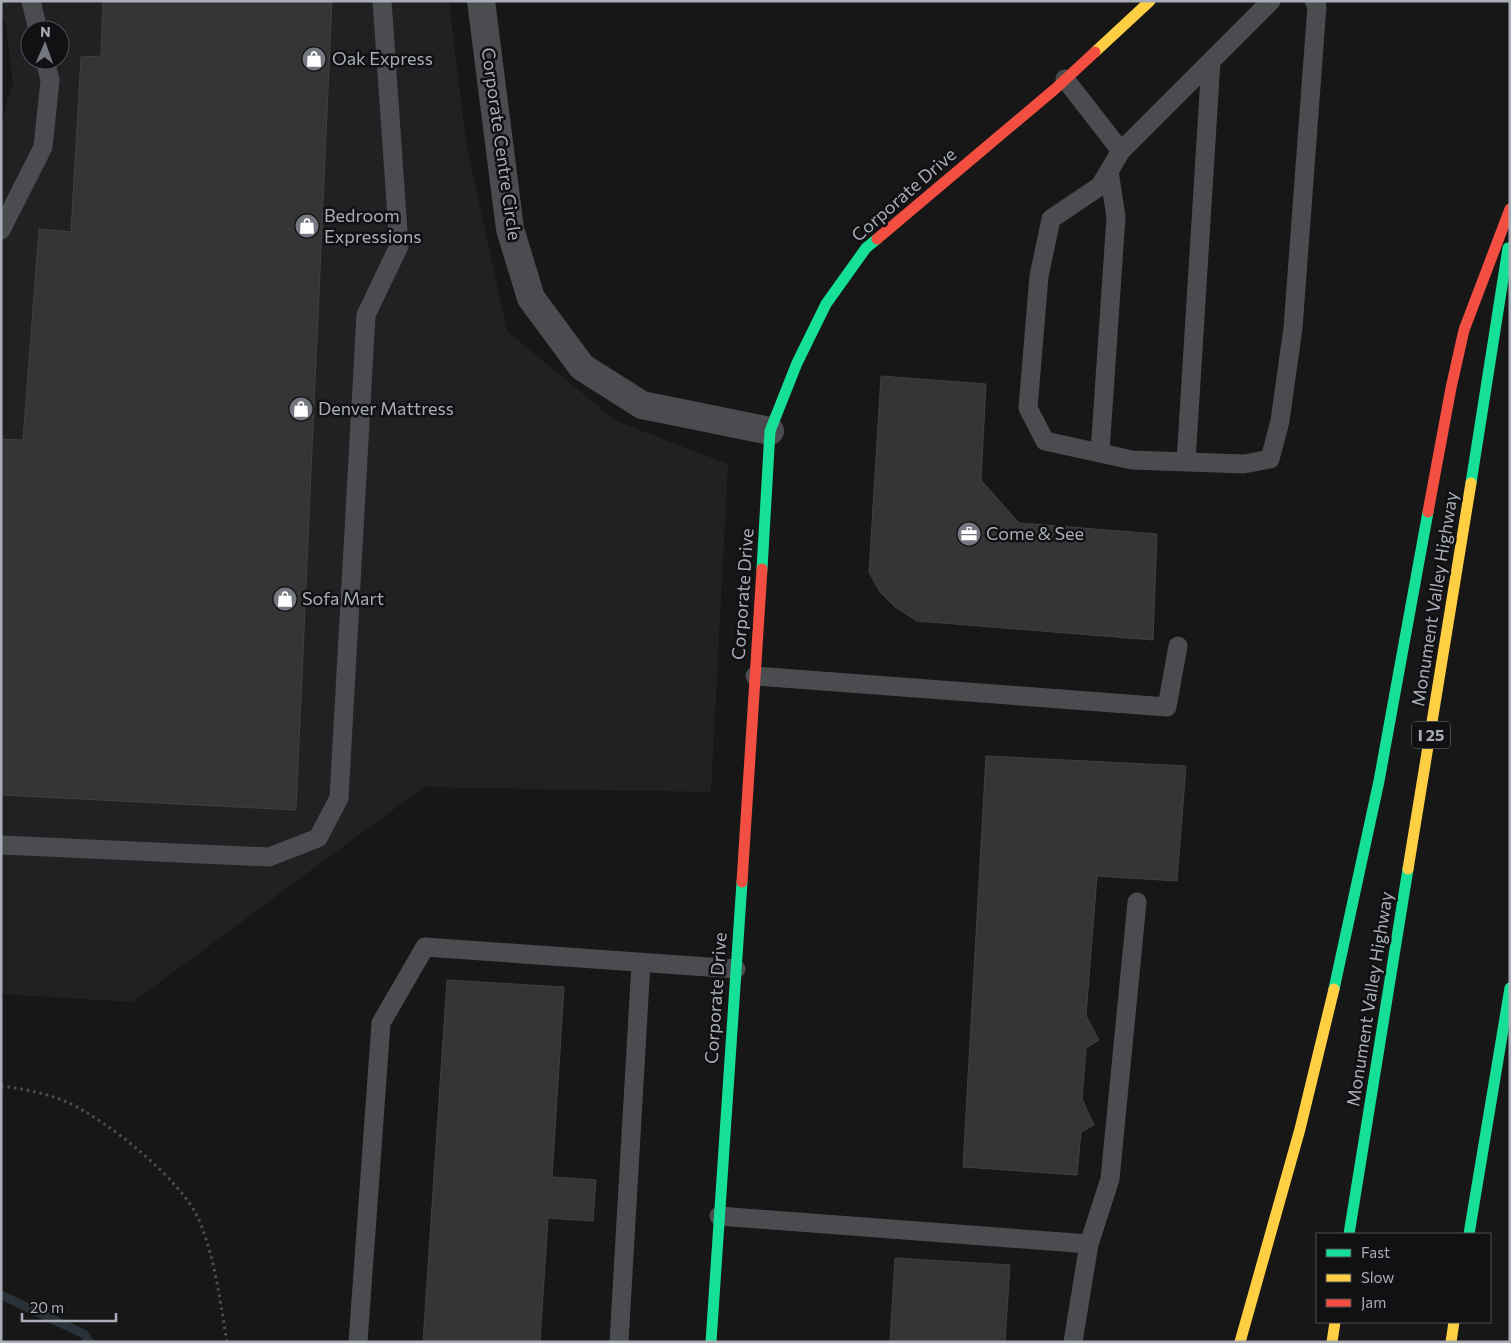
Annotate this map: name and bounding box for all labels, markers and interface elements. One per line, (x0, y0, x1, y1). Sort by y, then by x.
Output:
north arrow (20, 20, 70, 70)
text: N (40, 23, 51, 40)
shop icon: Oak Express (301, 46, 327, 72)
street label: Corporate Centre Circle (478, 46, 526, 242)
place label: Oak Express (332, 47, 433, 69)
street label: Corporate Drive (846, 143, 960, 246)
place label: Bedroom Expressions (324, 204, 422, 247)
shop icon: Bedroom Expressions (294, 213, 320, 239)
shop icon: Denver Mattress (288, 396, 314, 422)
place label: Denver Mattress (318, 397, 454, 419)
street label: Monument Valley Highway (1406, 490, 1462, 708)
office icon: Come & See (956, 521, 982, 547)
place label: Come & See (986, 522, 1084, 544)
street label: Corporate Drive (726, 527, 758, 660)
shop icon: Sofa Mart (272, 586, 298, 612)
place label: Sofa Mart (302, 587, 384, 609)
road number: I 25 (1412, 722, 1450, 748)
street label: Monument Valley Highway (1341, 890, 1397, 1108)
street label: Corporate Drive (699, 931, 731, 1064)
legend (1316, 1233, 1491, 1323)
text: Fast (1361, 1243, 1390, 1261)
text: Slow (1361, 1268, 1394, 1286)
scale bar (22, 1290, 116, 1322)
text: Jam (1361, 1293, 1386, 1311)
text: 20 m (30, 1298, 64, 1316)

